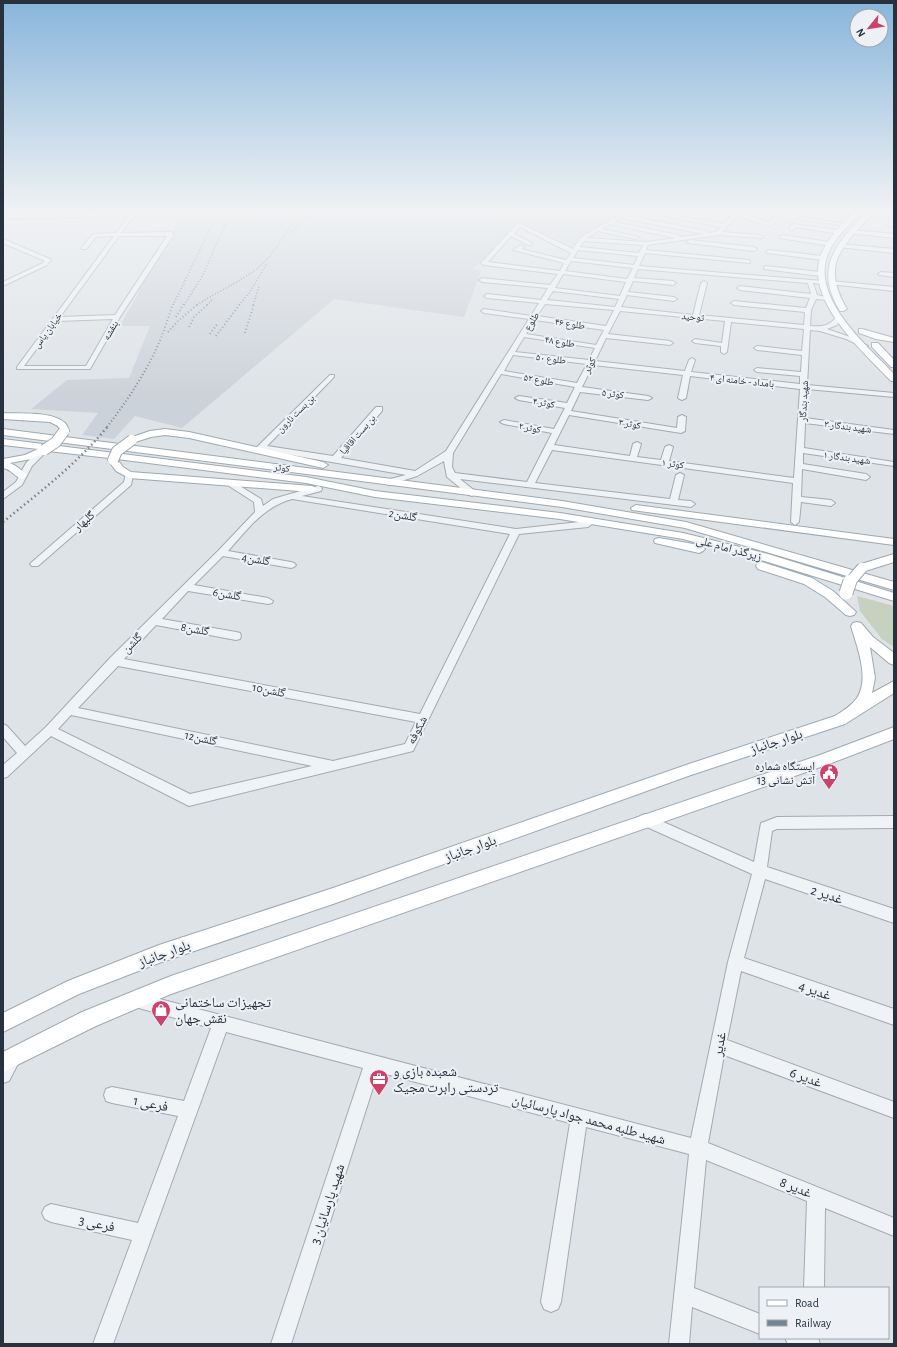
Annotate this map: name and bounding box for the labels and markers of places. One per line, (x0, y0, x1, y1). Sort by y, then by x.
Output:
place label: ایستگاه شماره 13 آتش نشانی (755, 760, 816, 787)
public building icon: ایستگاه شماره 13 آتش نشانی (818, 762, 840, 790)
place label: تجهیزات ساختمانی نقش جهان (175, 996, 271, 1027)
shop icon: تجهیزات ساختمانی نقش جهان (150, 999, 172, 1027)
place label: شعبده بازی و تردستی رابرت مجیک (393, 1065, 499, 1096)
office icon: شعبده بازی و تردستی رابرت مجیک (368, 1068, 390, 1096)

